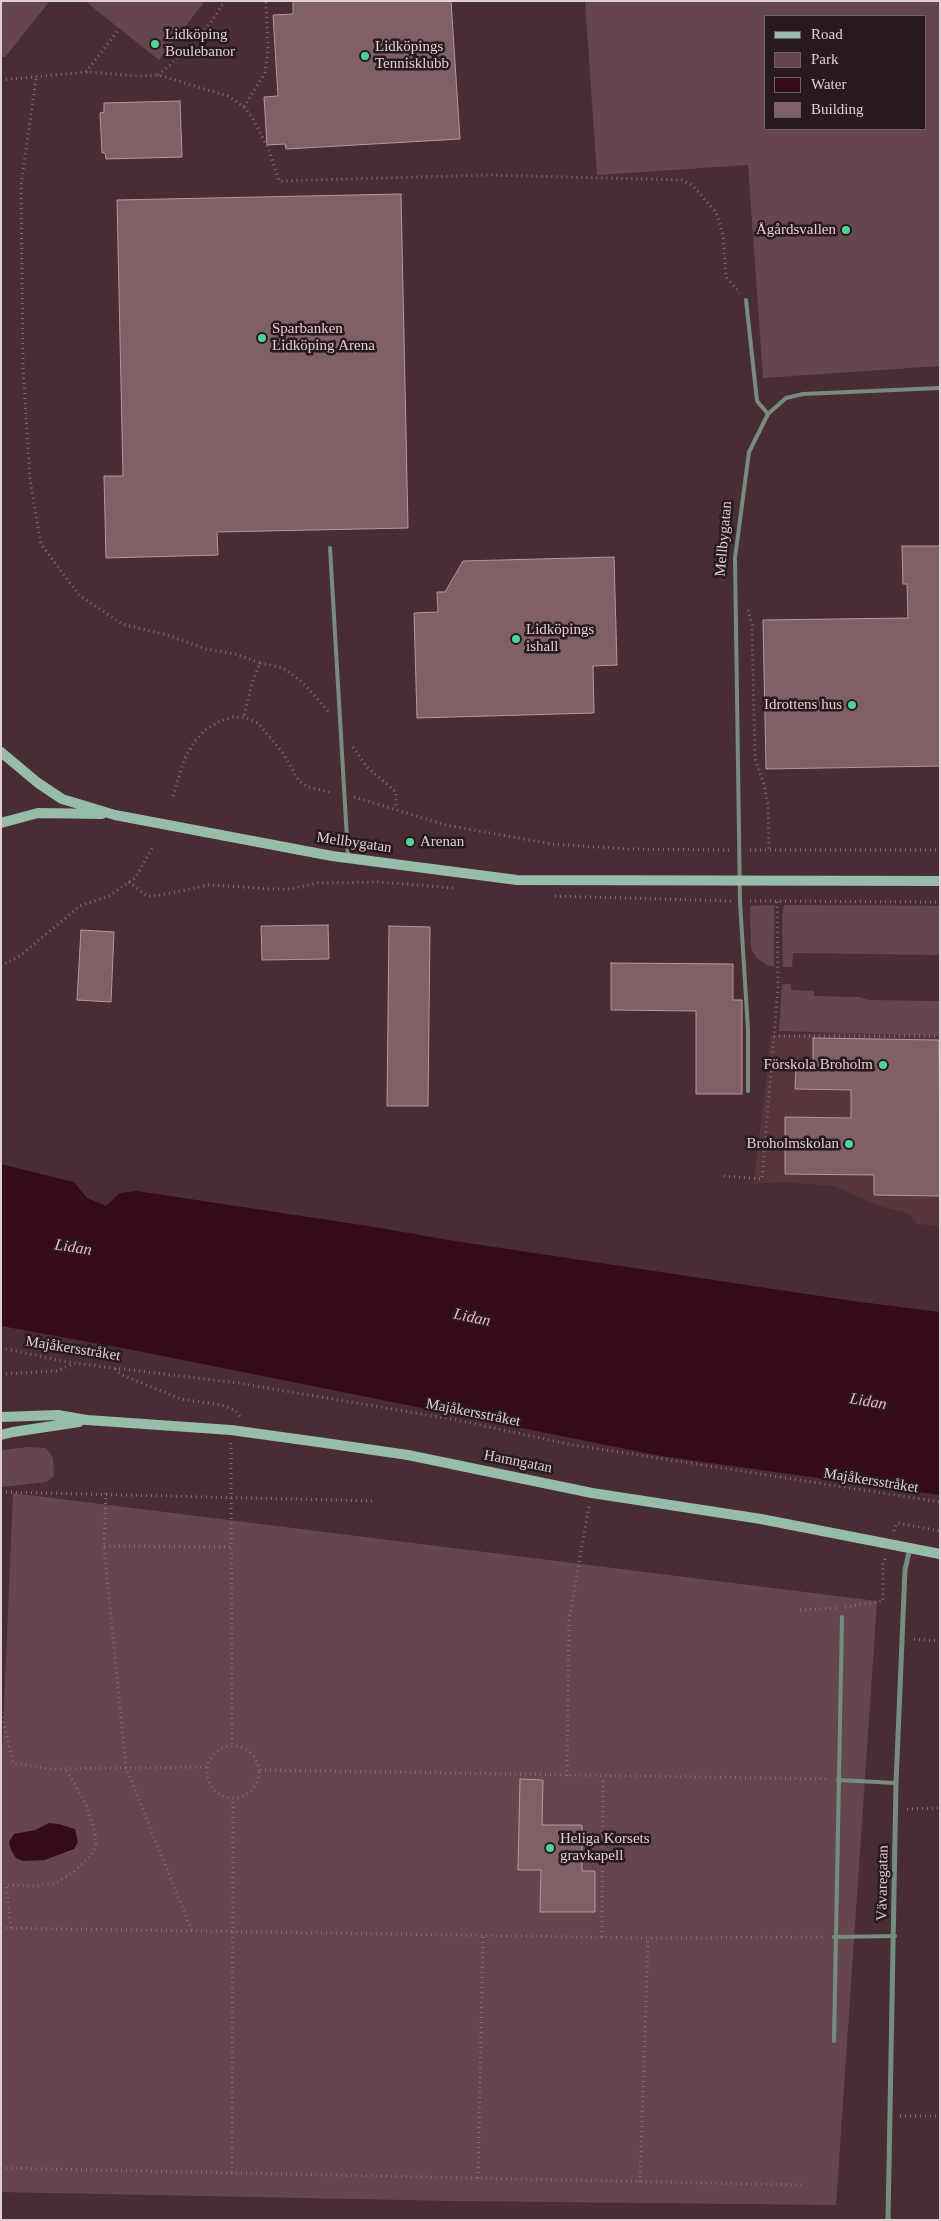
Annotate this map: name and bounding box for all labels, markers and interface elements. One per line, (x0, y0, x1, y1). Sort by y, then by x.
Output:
legend (764, 15, 926, 130)
place label: Lidköping Boulebanor (165, 26, 235, 61)
text: Road (811, 26, 843, 42)
marker: Lidköping Boulebanor (149, 38, 161, 50)
place label: Lidköpings Tennisklubb (375, 38, 449, 73)
marker: Lidköpings Tennisklubb (359, 50, 371, 62)
text: Park (811, 51, 839, 67)
text: Water (811, 76, 846, 92)
text: Building (811, 101, 864, 117)
place label: Ågårdsvallen (756, 221, 836, 239)
marker: Ågårdsvallen (840, 224, 852, 236)
place label: Sparbanken Lidköping Arena (272, 320, 375, 355)
marker: Sparbanken Lidköping Arena (256, 332, 268, 344)
street label: Mellbygatan (712, 500, 736, 578)
place label: Lidköpings ishall (526, 621, 594, 656)
marker: Lidköpings ishall (510, 633, 522, 645)
place label: Idrottens hus (764, 696, 842, 714)
marker: Idrottens hus (846, 699, 858, 711)
street label: Mellbygatan (315, 829, 393, 857)
place label: Arenan (420, 833, 464, 851)
marker: Arenan (404, 836, 416, 848)
place label: Förskola Broholm (763, 1056, 873, 1074)
marker: Förskola Broholm (877, 1059, 889, 1071)
place label: Broholmskolan (747, 1135, 839, 1153)
marker: Broholmskolan (843, 1138, 855, 1150)
water label: Lidan (53, 1236, 93, 1260)
water label: Lidan (452, 1305, 492, 1331)
street label: Majåkersstråket (24, 1333, 122, 1365)
water label: Lidan (848, 1389, 888, 1415)
street label: Majåkersstråket (424, 1395, 522, 1431)
street label: Hamngatan (482, 1447, 554, 1477)
street label: Majåkersstråket (822, 1465, 920, 1497)
place label: Heliga Korsets gravkapell (560, 1830, 650, 1865)
marker: Heliga Korsets gravkapell (544, 1842, 556, 1854)
street label: Vävaregatan (873, 1845, 893, 1921)

